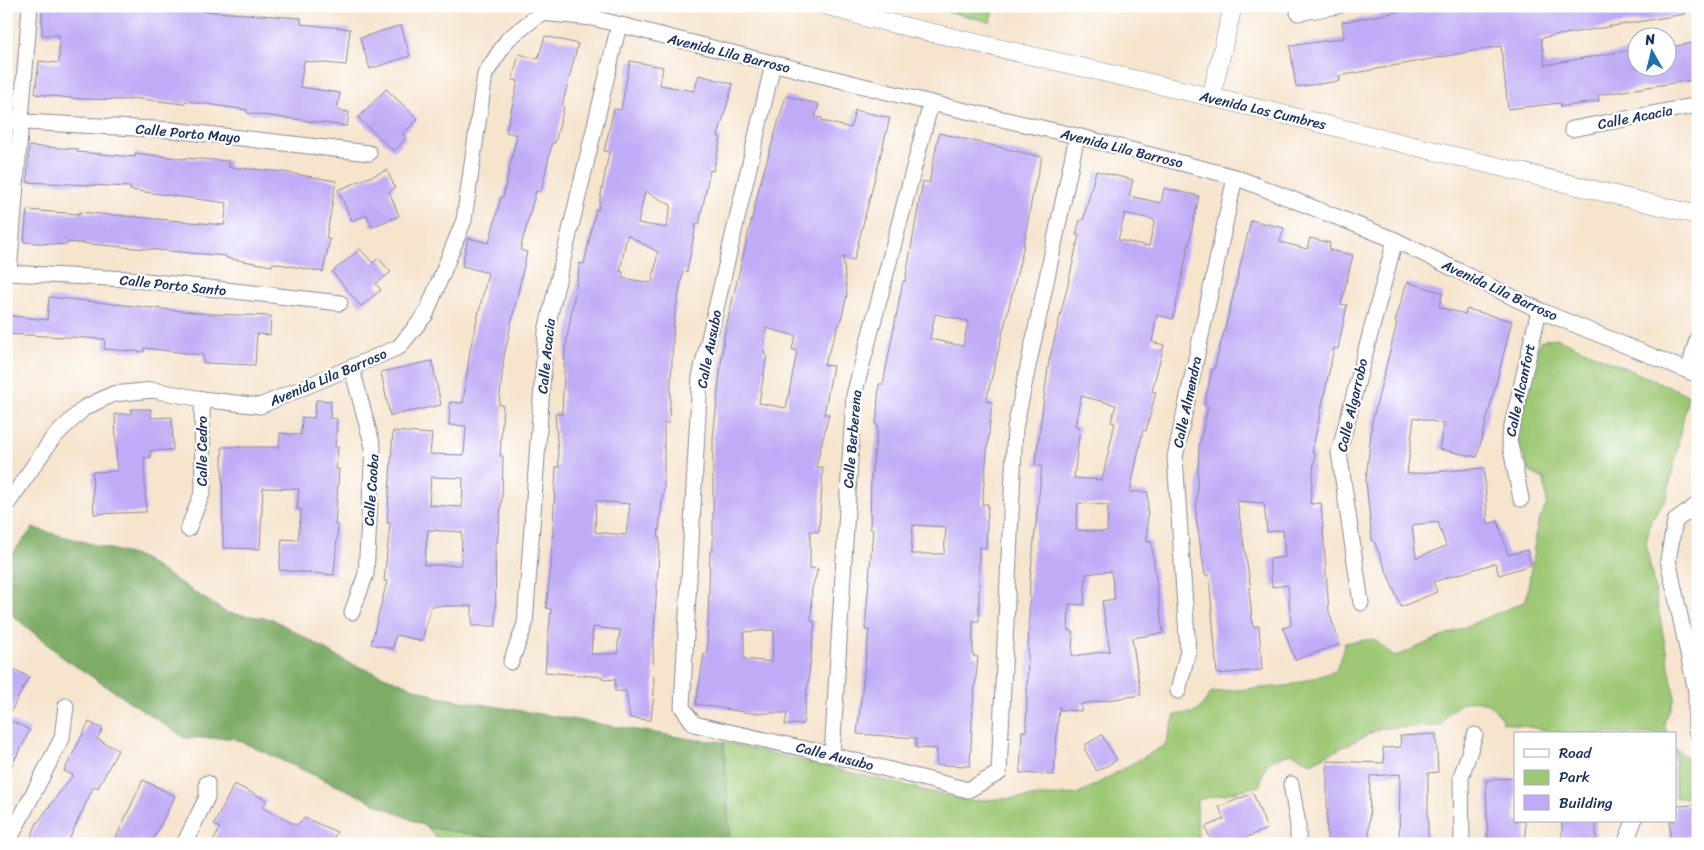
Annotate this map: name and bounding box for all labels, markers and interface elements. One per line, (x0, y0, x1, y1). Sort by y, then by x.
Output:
street label: Avenida Lila Barroso (664, 26, 793, 81)
text: N (1643, 27, 1657, 53)
north arrow (1626, 28, 1676, 78)
street label: Avenida Las Cumbres (1196, 84, 1329, 137)
street label: Calle Acacia (1596, 98, 1676, 137)
street label: Calle Porto Mayo (135, 116, 241, 151)
street label: Avenida Lila Barroso (1057, 121, 1186, 176)
street label: Avenida Lila Barroso (1437, 252, 1562, 328)
street label: Calle Porto Santo (118, 267, 228, 304)
street label: Calle Ausubo (690, 308, 729, 390)
street label: Calle Acacia (530, 316, 563, 395)
street label: Avenida Lila Barroso (265, 341, 391, 414)
street label: Calle Alcanfort (1498, 341, 1543, 439)
street label: Calle Almendra (1166, 354, 1209, 450)
street label: Calle Algarrobo (1330, 356, 1375, 454)
street label: Calle Berberena (836, 389, 869, 489)
street label: Calle Cedro (190, 416, 215, 486)
street label: Calle Caoba (357, 452, 387, 527)
legend (1514, 732, 1676, 822)
street label: Calle Ausubo (793, 735, 876, 778)
text: Road (1559, 740, 1592, 766)
text: Park (1559, 764, 1590, 790)
text: Building (1559, 790, 1613, 816)

